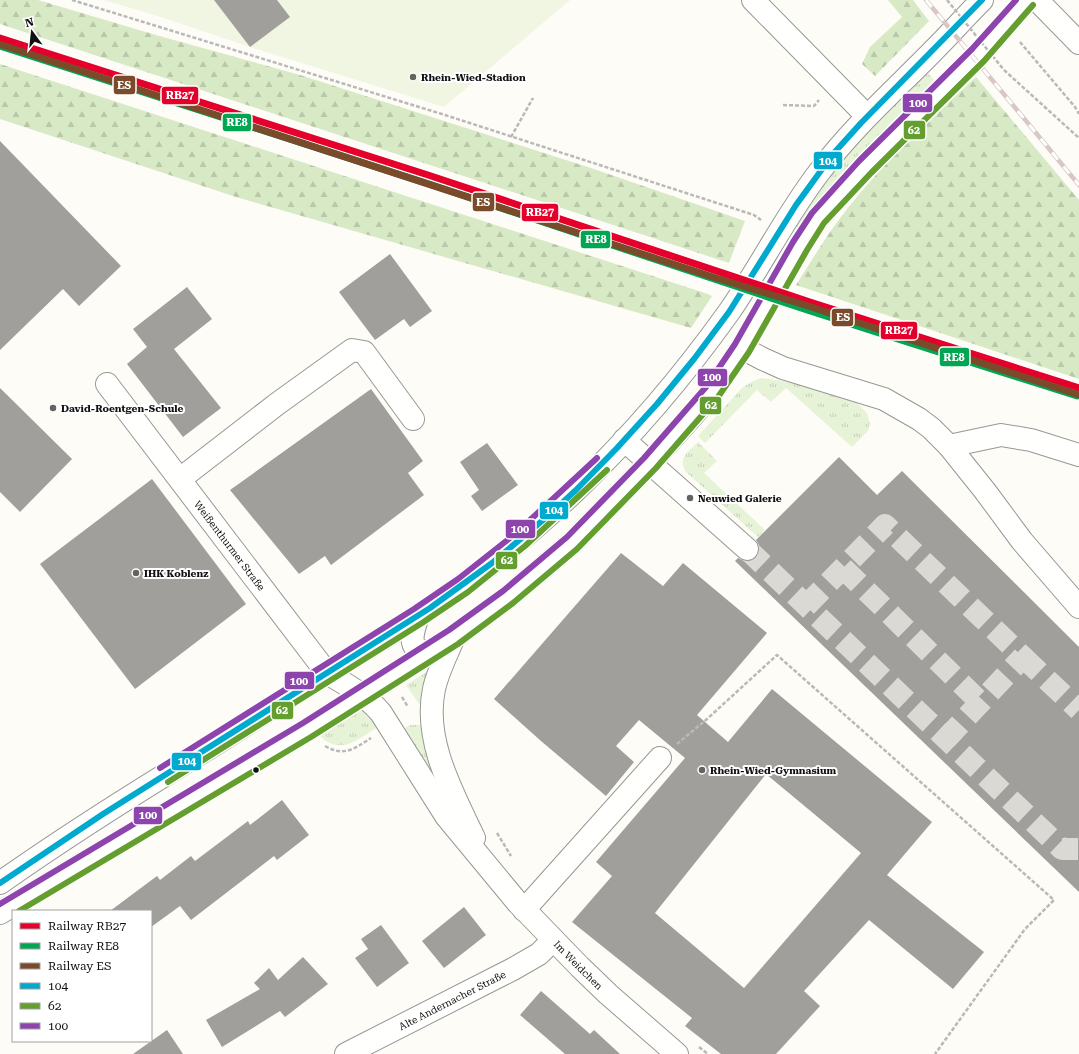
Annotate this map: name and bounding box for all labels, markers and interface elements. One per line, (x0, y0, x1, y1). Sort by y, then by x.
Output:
north arrow (12, 12, 52, 52)
text: N (24, 15, 36, 30)
marker: Rhein-Wied-Stadion (408, 72, 418, 82)
place label: Rhein-Wied-Stadion (421, 72, 526, 83)
line badge: ES (113, 75, 136, 95)
text: ES (117, 79, 131, 92)
line badge: RB27 (161, 86, 199, 105)
text: RB27 (166, 89, 194, 102)
line badge: 100 (902, 93, 933, 113)
text: 100 (909, 97, 927, 110)
line badge: RE8 (222, 113, 252, 132)
text: RE8 (226, 116, 248, 129)
line badge: 62 (903, 120, 926, 140)
text: 62 (908, 124, 920, 137)
line badge: 104 (813, 151, 843, 170)
text: 104 (819, 155, 838, 168)
line badge: ES (472, 192, 495, 212)
text: ES (476, 196, 490, 209)
line badge: RB27 (521, 203, 559, 222)
text: RB27 (526, 206, 554, 219)
line badge: RE8 (580, 230, 611, 249)
text: RE8 (585, 233, 607, 246)
line badge: ES (831, 308, 854, 327)
text: ES (836, 311, 850, 324)
line badge: RB27 (880, 321, 918, 340)
text: RB27 (885, 324, 913, 337)
line badge: RE8 (939, 347, 970, 367)
text: RE8 (943, 351, 965, 364)
line badge: 100 (697, 368, 728, 387)
text: 100 (703, 371, 721, 384)
line badge: 62 (699, 396, 722, 415)
text: 62 (705, 399, 717, 412)
marker: David-Roentgen-Schule (48, 403, 58, 413)
place label: David-Roentgen-Schule (61, 403, 183, 414)
marker: Neuwied Galerie (685, 493, 695, 503)
place label: Neuwied Galerie (698, 493, 782, 504)
street label: Weißenthurmer Straße (192, 499, 267, 593)
line badge: 104 (539, 501, 569, 520)
text: 104 (545, 504, 564, 517)
line badge: 100 (505, 519, 536, 539)
text: 100 (511, 523, 529, 536)
line badge: 62 (495, 551, 518, 570)
text: 62 (501, 554, 513, 567)
marker: IHK Koblenz (131, 568, 141, 578)
place label: IHK Koblenz (144, 568, 208, 579)
line badge: 100 (284, 671, 315, 690)
text: 100 (290, 675, 308, 688)
line badge: 62 (271, 701, 294, 720)
text: 62 (276, 704, 288, 717)
line badge: 104 (171, 752, 202, 771)
text: 104 (178, 755, 197, 768)
unlabelled marker (251, 765, 261, 775)
marker: Rhein-Wied-Gymnasium (697, 765, 707, 775)
place label: Rhein-Wied-Gymnasium (710, 765, 837, 776)
line badge: 100 (133, 806, 163, 825)
text: 100 (139, 809, 157, 822)
legend (12, 910, 152, 1042)
text: Railway RB27 (48, 919, 126, 933)
text: Railway RE8 (48, 939, 119, 953)
street label: Im Weidchen (552, 939, 605, 992)
text: Railway ES (48, 959, 112, 973)
street label: Alte Andernacher Straße (397, 968, 508, 1032)
text: 104 (48, 979, 68, 993)
text: 62 (48, 999, 62, 1013)
text: 100 (48, 1019, 68, 1033)

